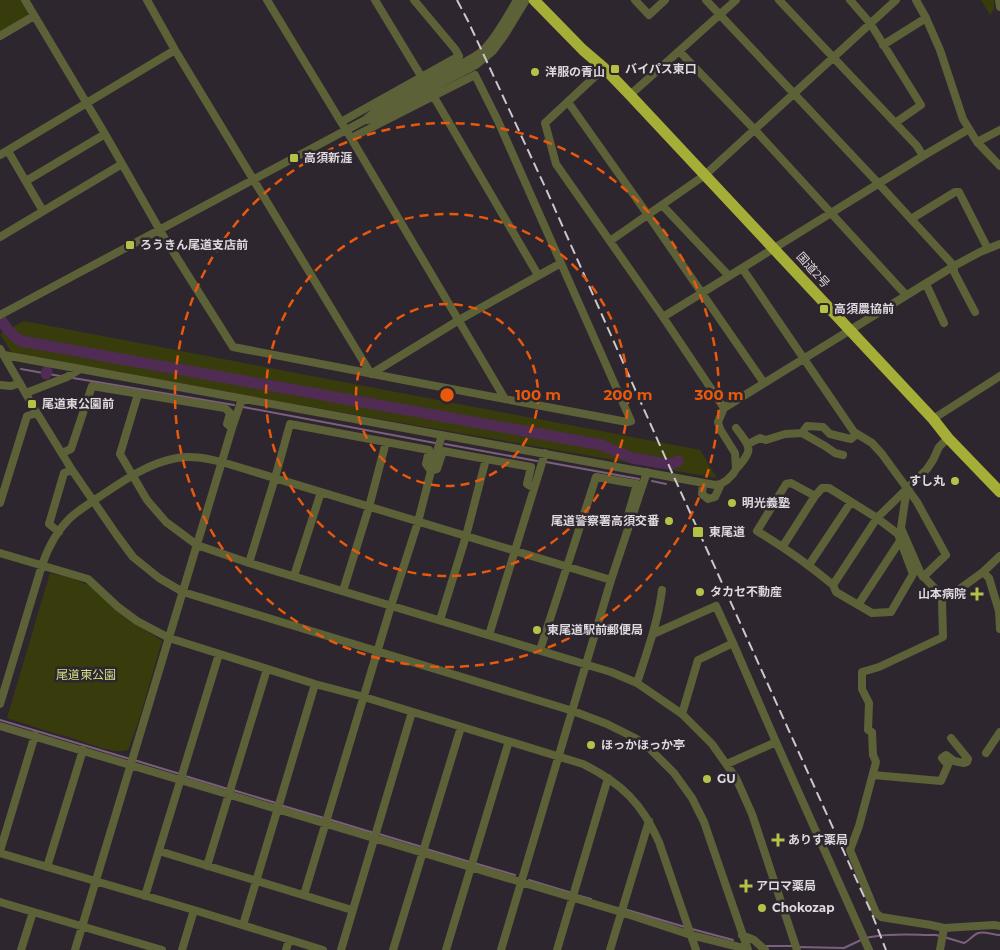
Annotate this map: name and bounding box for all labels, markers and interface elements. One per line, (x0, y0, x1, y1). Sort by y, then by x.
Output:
place label: バイパス東口 (625, 61, 697, 76)
marker: バイパス東口 (609, 63, 621, 75)
place label: 洋服の青山 (545, 64, 605, 79)
marker: 洋服の青山 (529, 66, 541, 78)
place label: 高須新涯 (304, 150, 352, 165)
marker: 高須新涯 (288, 152, 300, 164)
place label: ろうきん尾道支店前 (140, 237, 248, 252)
marker: ろうきん尾道支店前 (124, 239, 136, 251)
street label: 国道2号 (793, 249, 833, 291)
place label: 高須農協前 (834, 301, 894, 316)
marker: 高須農協前 (818, 303, 830, 315)
text: 100 m (515, 385, 561, 404)
text: 200 m (603, 385, 653, 404)
text: 300 m (693, 385, 744, 404)
centre of rings (438, 386, 456, 404)
place label: 尾道東公園前 (42, 396, 114, 411)
marker: 尾道東公園前 (26, 398, 38, 410)
place label: すし丸 (909, 473, 945, 488)
marker: すし丸 (949, 475, 961, 487)
place label: 明光義塾 (742, 495, 790, 510)
marker: 明光義塾 (726, 497, 738, 509)
place label: 尾道警察署高須交番 (551, 513, 660, 528)
marker: 尾道警察署高須交番 (663, 515, 675, 527)
place label: 東尾道 (709, 524, 745, 539)
marker: 東尾道 (691, 525, 705, 539)
place label: タカセ不動産 (710, 584, 782, 599)
marker: タカセ不動産 (694, 586, 706, 598)
place label: 山本病院 (918, 586, 966, 601)
marker: 山本病院 (970, 587, 984, 601)
place label: 東尾道駅前郵便局 (547, 622, 643, 637)
marker: 東尾道駅前郵便局 (531, 624, 543, 636)
park label: 尾道東公園 (56, 667, 116, 682)
place label: ほっかほっか亭 (601, 737, 685, 752)
marker: ほっかほっか亭 (585, 739, 597, 751)
place label: GU (717, 771, 736, 786)
marker: GU (701, 773, 713, 785)
place label: ありす薬局 (788, 832, 848, 847)
marker: ありす薬局 (772, 834, 784, 846)
place label: アロマ薬局 (756, 878, 816, 893)
marker: アロマ薬局 (740, 880, 752, 892)
place label: Chokozap (772, 900, 834, 915)
marker: Chokozap (756, 902, 768, 914)

